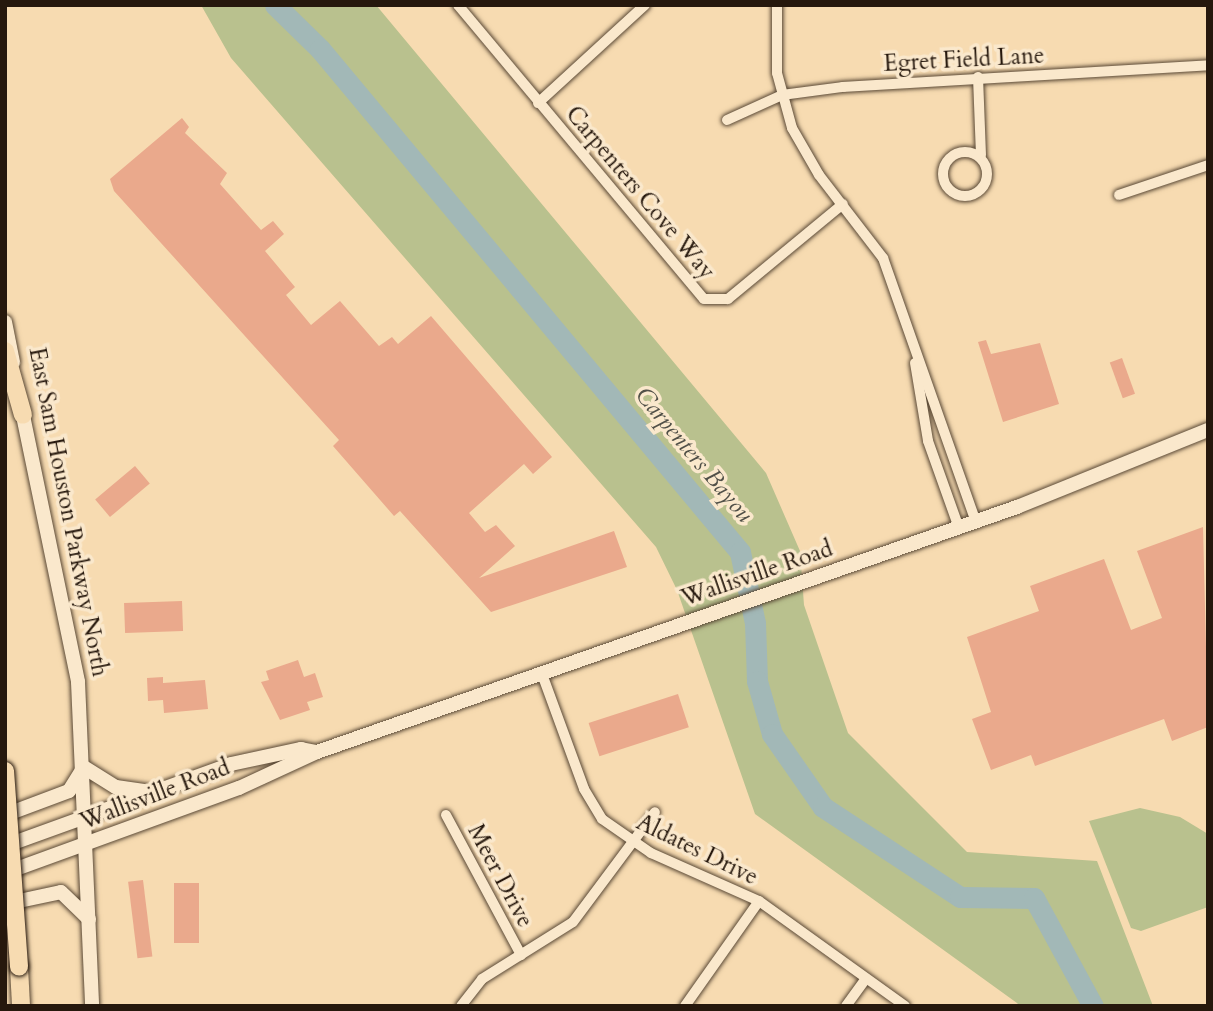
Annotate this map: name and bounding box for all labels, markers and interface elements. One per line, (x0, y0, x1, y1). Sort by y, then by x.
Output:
street label: Egret Field Lane (883, 42, 1045, 78)
street label: Carpenters Cove Way (560, 101, 720, 285)
street label: East Sam Houston Parkway North (23, 345, 113, 679)
water label: Carpenters Bayou (629, 381, 759, 529)
street label: Wallisville Road (678, 535, 836, 613)
street label: Wallisville Road (76, 754, 234, 836)
street label: Aldates Drive (632, 809, 762, 891)
street label: Meer Drive (461, 820, 539, 932)

